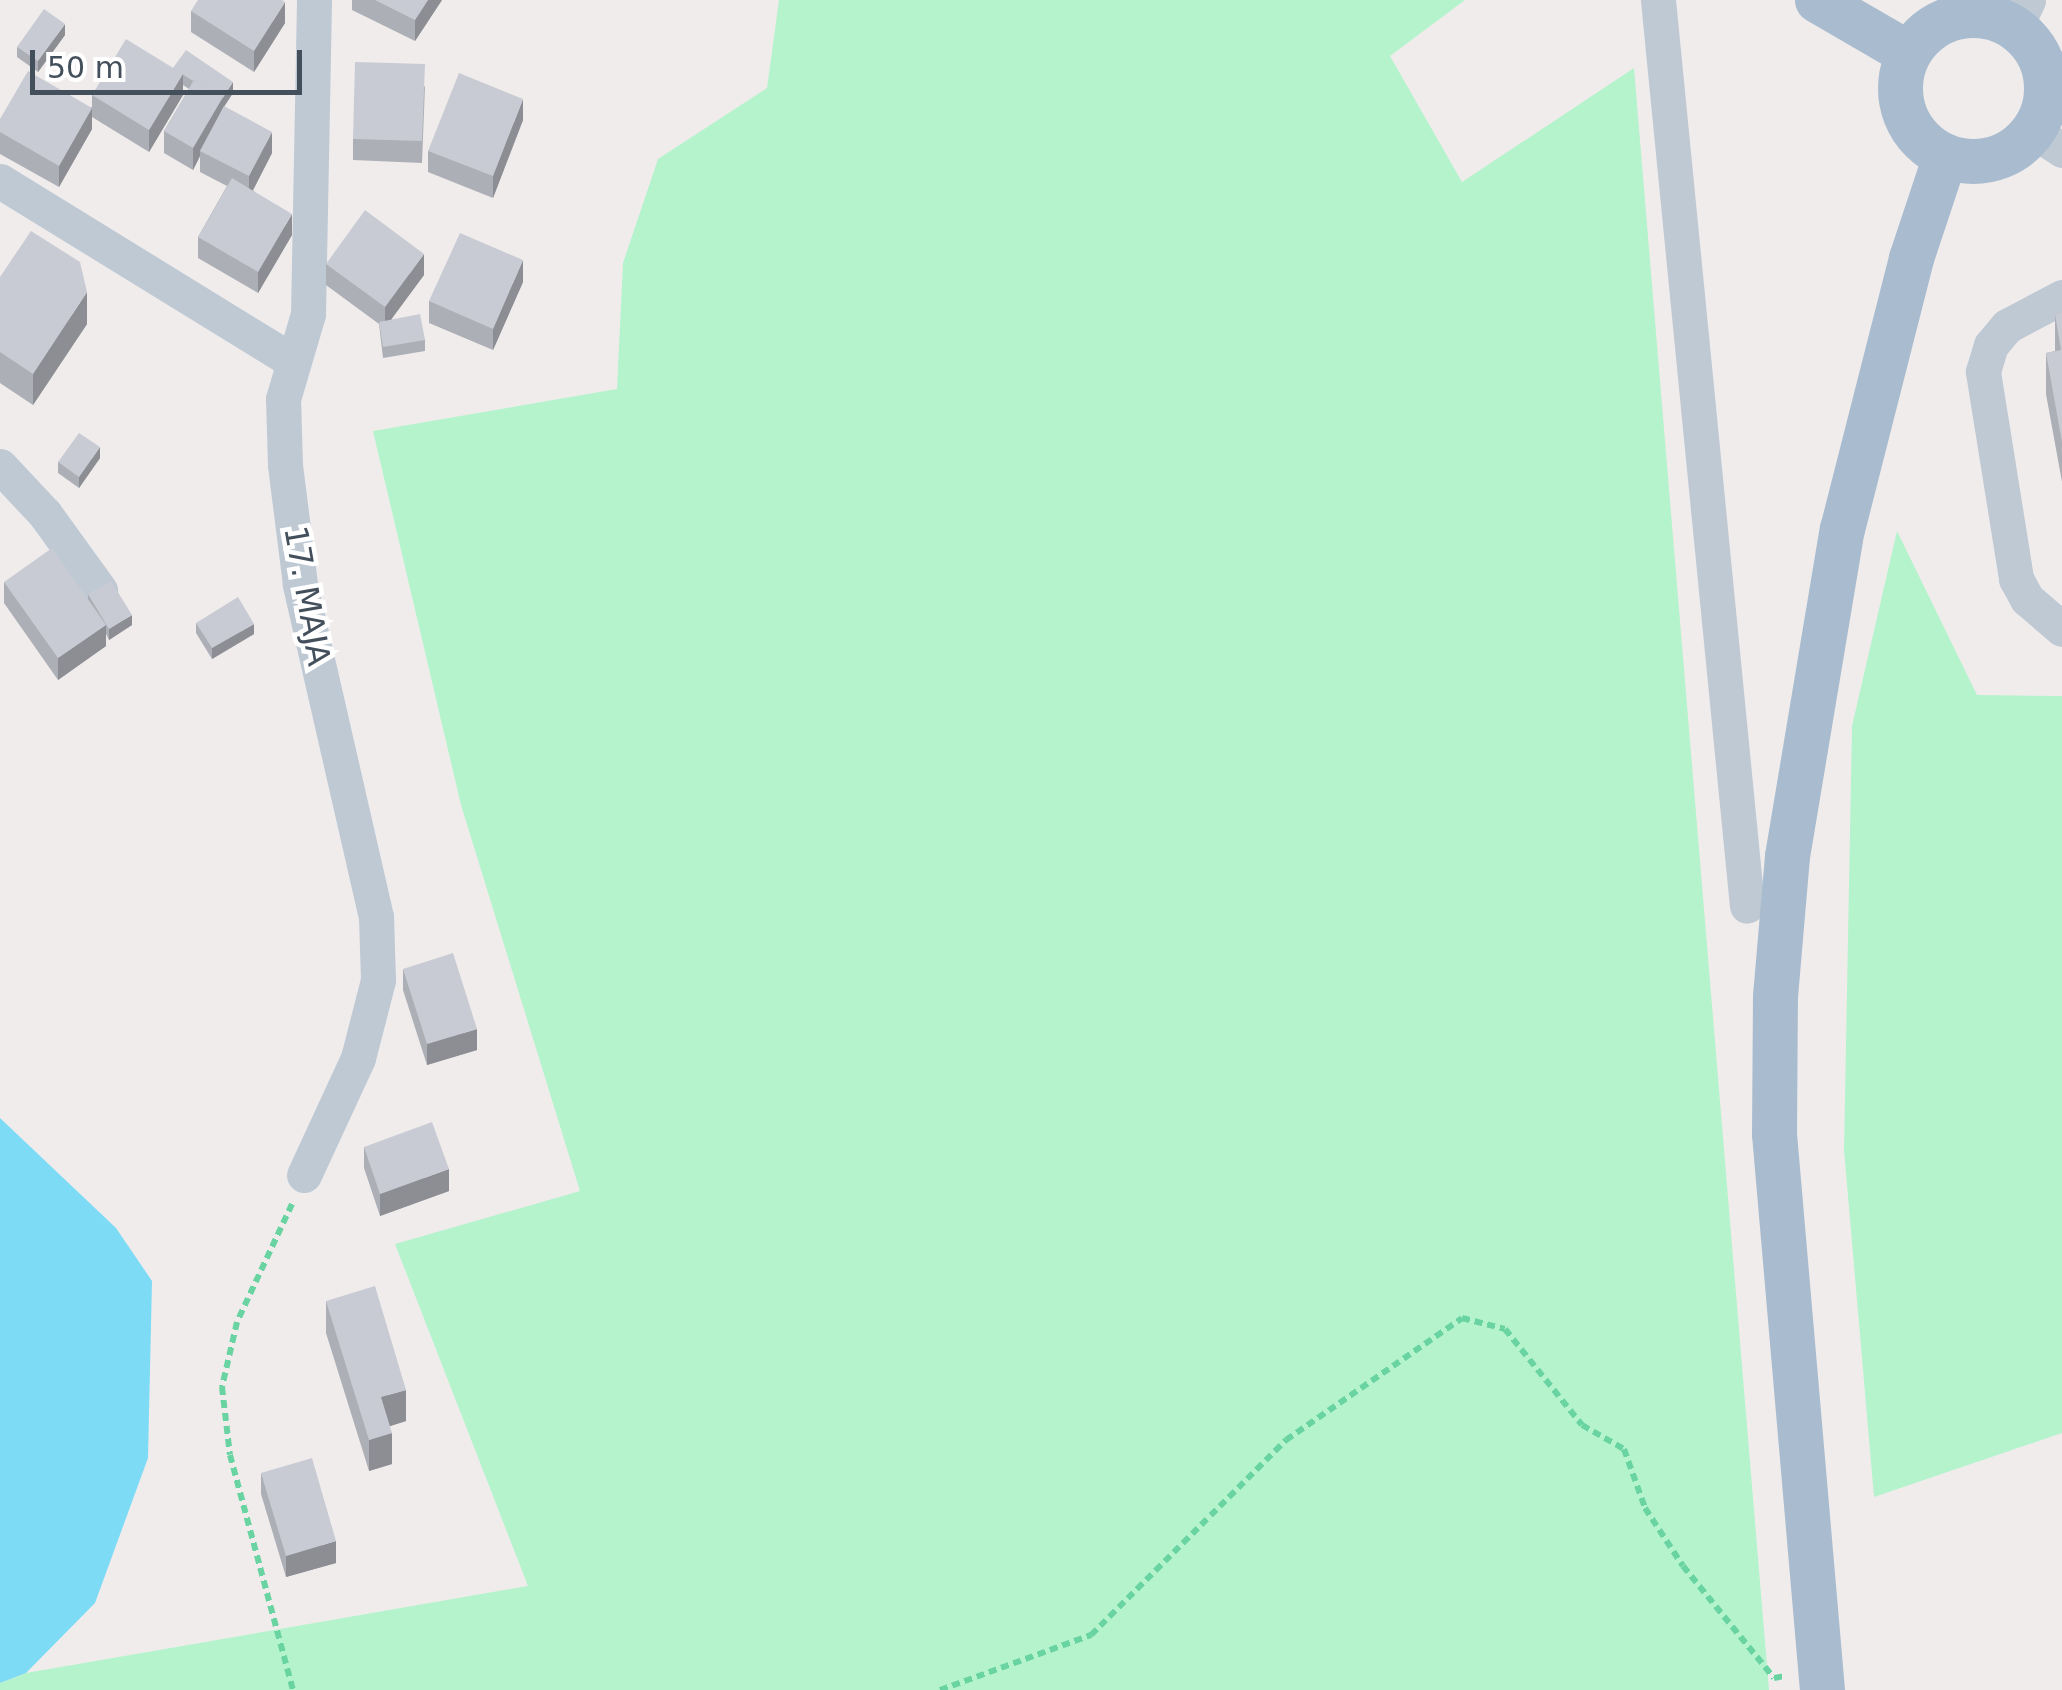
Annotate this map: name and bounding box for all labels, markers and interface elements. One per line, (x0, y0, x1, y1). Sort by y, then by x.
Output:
scale bar (35, 30, 308, 92)
text: 50 m (47, 50, 124, 85)
street label: 17. MAJA (276, 523, 338, 669)

